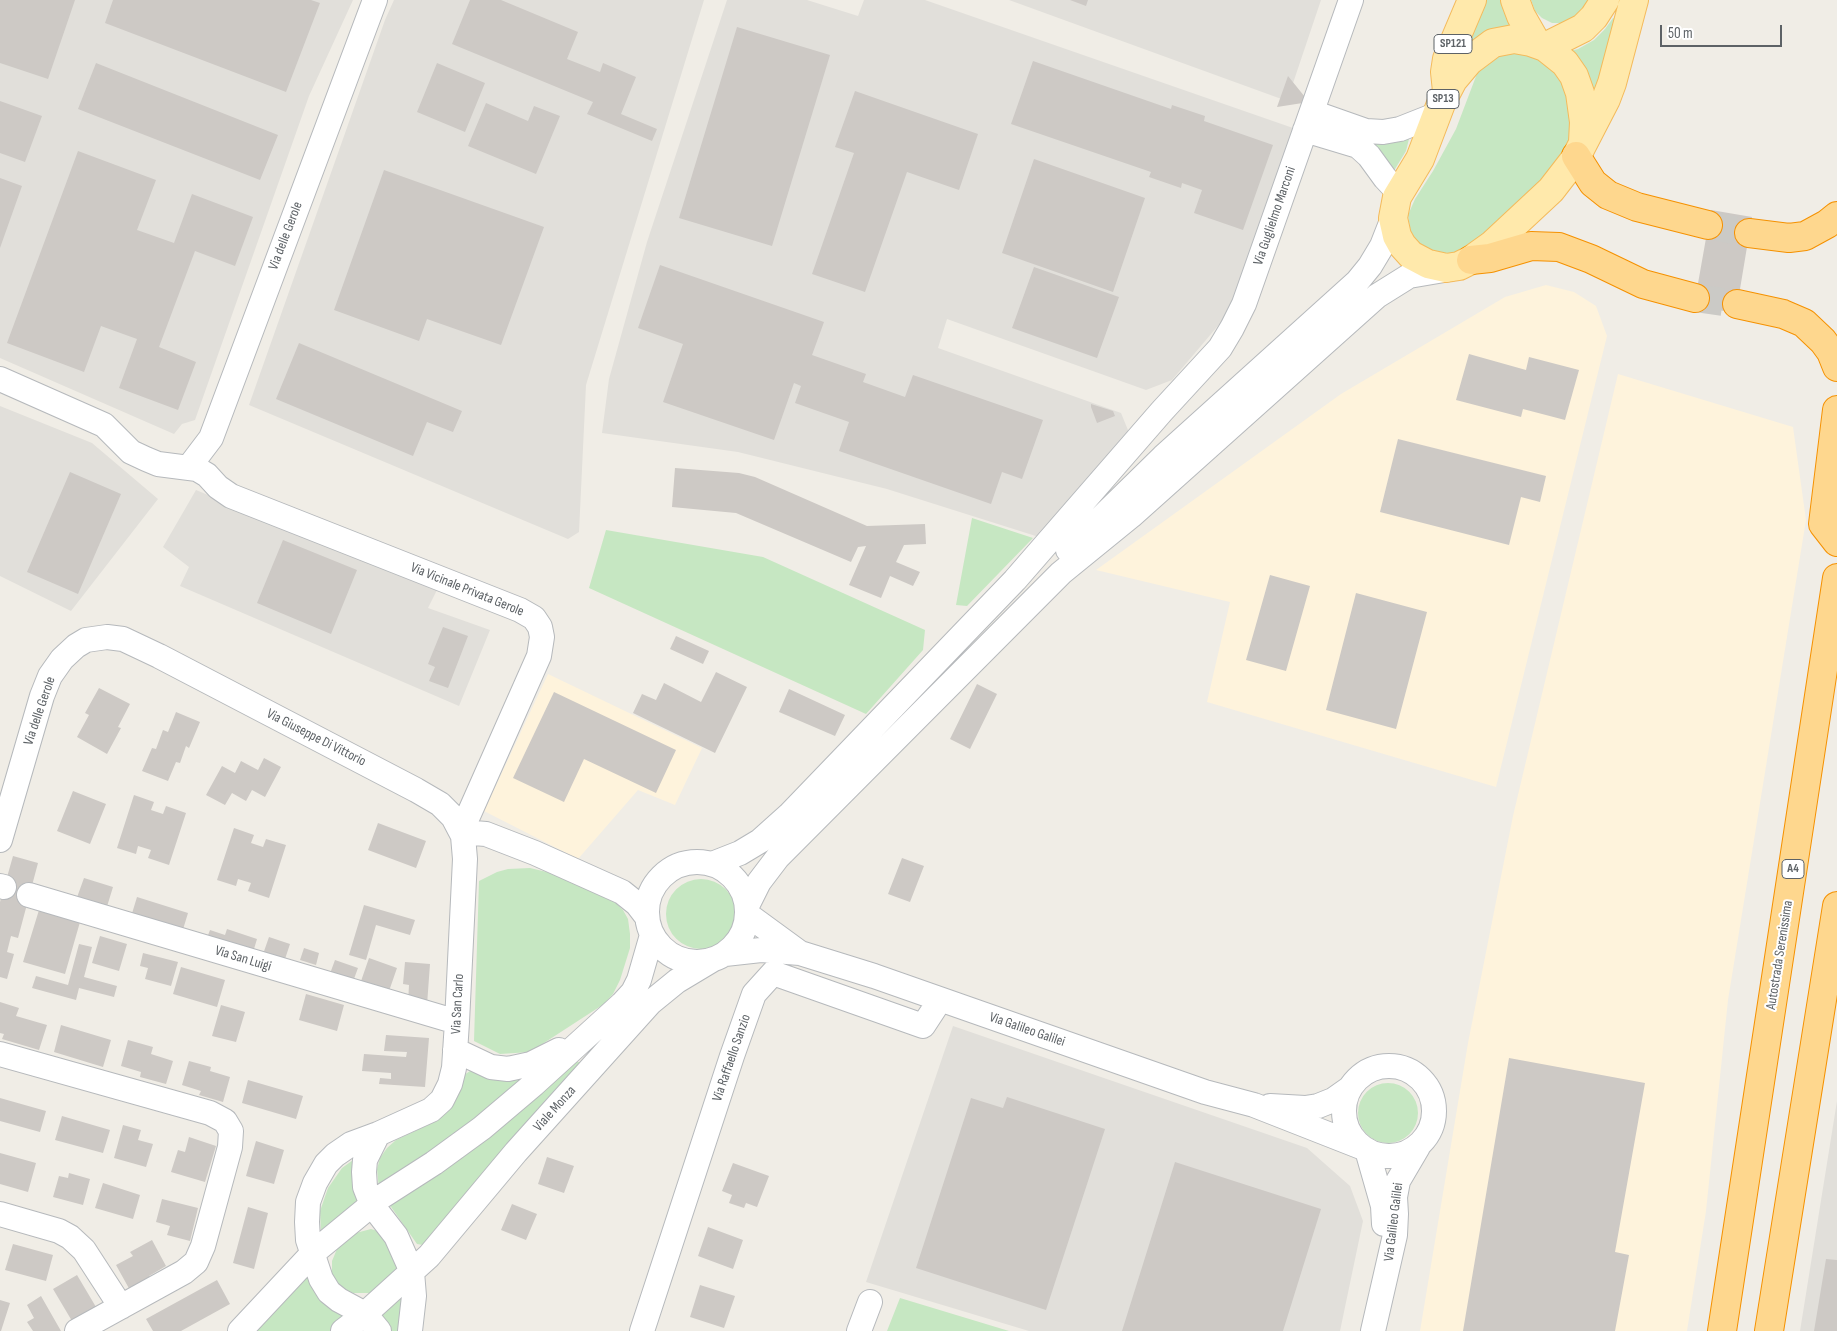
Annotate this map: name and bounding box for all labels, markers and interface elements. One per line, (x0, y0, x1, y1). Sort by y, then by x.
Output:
scale bar (1662, 15, 1784, 47)
text: 50 m (1668, 24, 1693, 43)
road number: SP121 (1434, 34, 1472, 54)
road number: SP13 (1427, 90, 1459, 108)
street label: Via Guglielmo Marconi (1250, 164, 1300, 268)
street label: Via delle Gerole (265, 200, 307, 272)
street label: Via Vicinale Privata Gerole (408, 560, 526, 620)
street label: Via delle Gerole (20, 674, 60, 748)
street label: Via Giuseppe Di Vittorio (263, 706, 369, 770)
road number: A4 (1782, 860, 1804, 879)
street label: Autostrada Serenissima (1763, 899, 1797, 1011)
street label: Via San Luigi (213, 942, 273, 976)
street label: Via San Carlo (448, 973, 468, 1035)
street label: Via Galileo Galilei (987, 1009, 1067, 1051)
street label: Via Raffaello Sanzio (709, 1012, 755, 1104)
street label: Viale Monza (530, 1083, 580, 1135)
street label: Via Galileo Galilei (1381, 1182, 1407, 1262)

